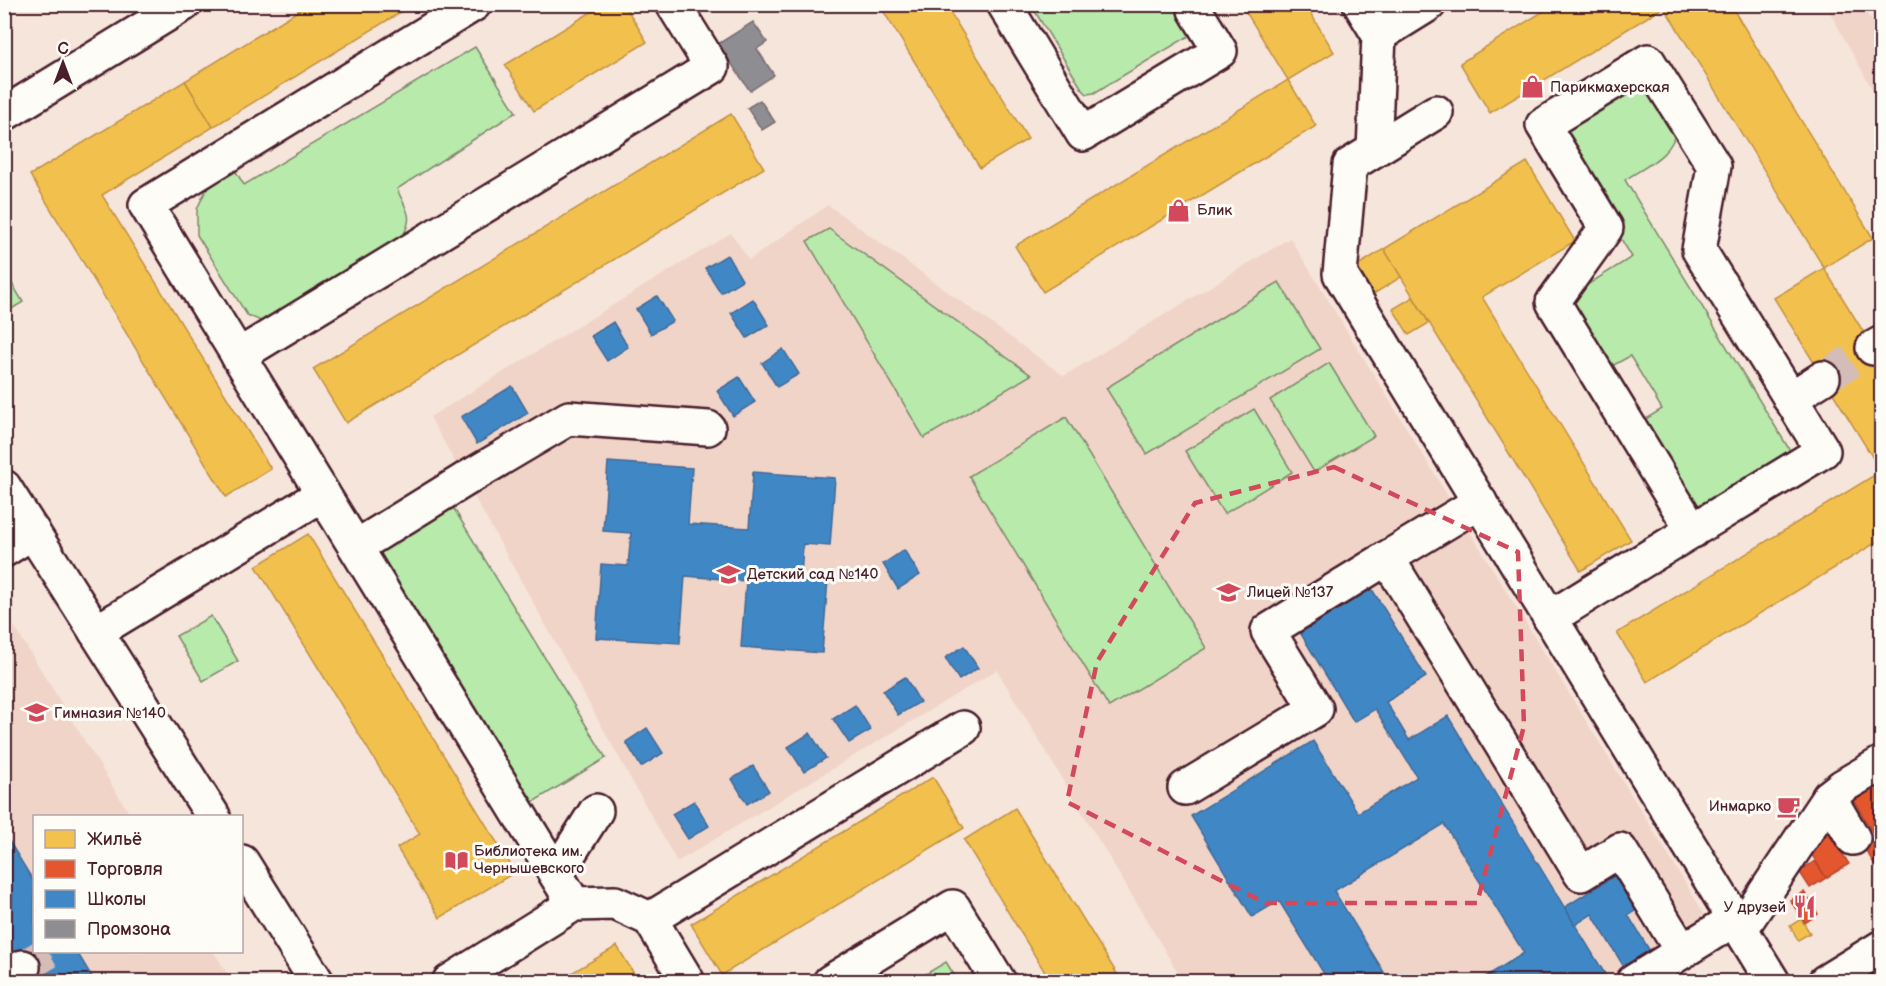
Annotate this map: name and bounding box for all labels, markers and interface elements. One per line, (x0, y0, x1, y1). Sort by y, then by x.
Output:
north arrow (33, 33, 93, 93)
text: С (57, 40, 69, 59)
shop icon: Парикмахерская (1519, 74, 1545, 100)
place label: Парикмахерская (1550, 78, 1670, 97)
shop icon: Блик (1166, 197, 1192, 223)
place label: Блик (1197, 201, 1232, 220)
school or university icon: Детский сад №140 (716, 561, 742, 587)
place label: Детский сад №140 (747, 565, 878, 584)
school or university icon: Лицей №137 (1216, 579, 1242, 605)
place label: Лицей №137 (1246, 583, 1334, 602)
school or university icon: Гимназия №140 (23, 700, 49, 726)
place label: Гимназия №140 (54, 704, 166, 723)
cafe icon: Инмарко (1776, 793, 1802, 819)
place label: Инмарко (1709, 797, 1771, 816)
legend (33, 815, 243, 953)
text: Жильё (87, 829, 142, 850)
place label: Библиотека им. Чернышевского (474, 842, 584, 878)
library icon: Библиотека им. Чернышевского (443, 847, 469, 873)
text: Торговля (87, 859, 163, 880)
text: Школы (87, 889, 146, 910)
restaurant icon: У друзей (1791, 894, 1817, 920)
place label: У друзей (1724, 898, 1786, 917)
text: Промзона (87, 919, 171, 940)

